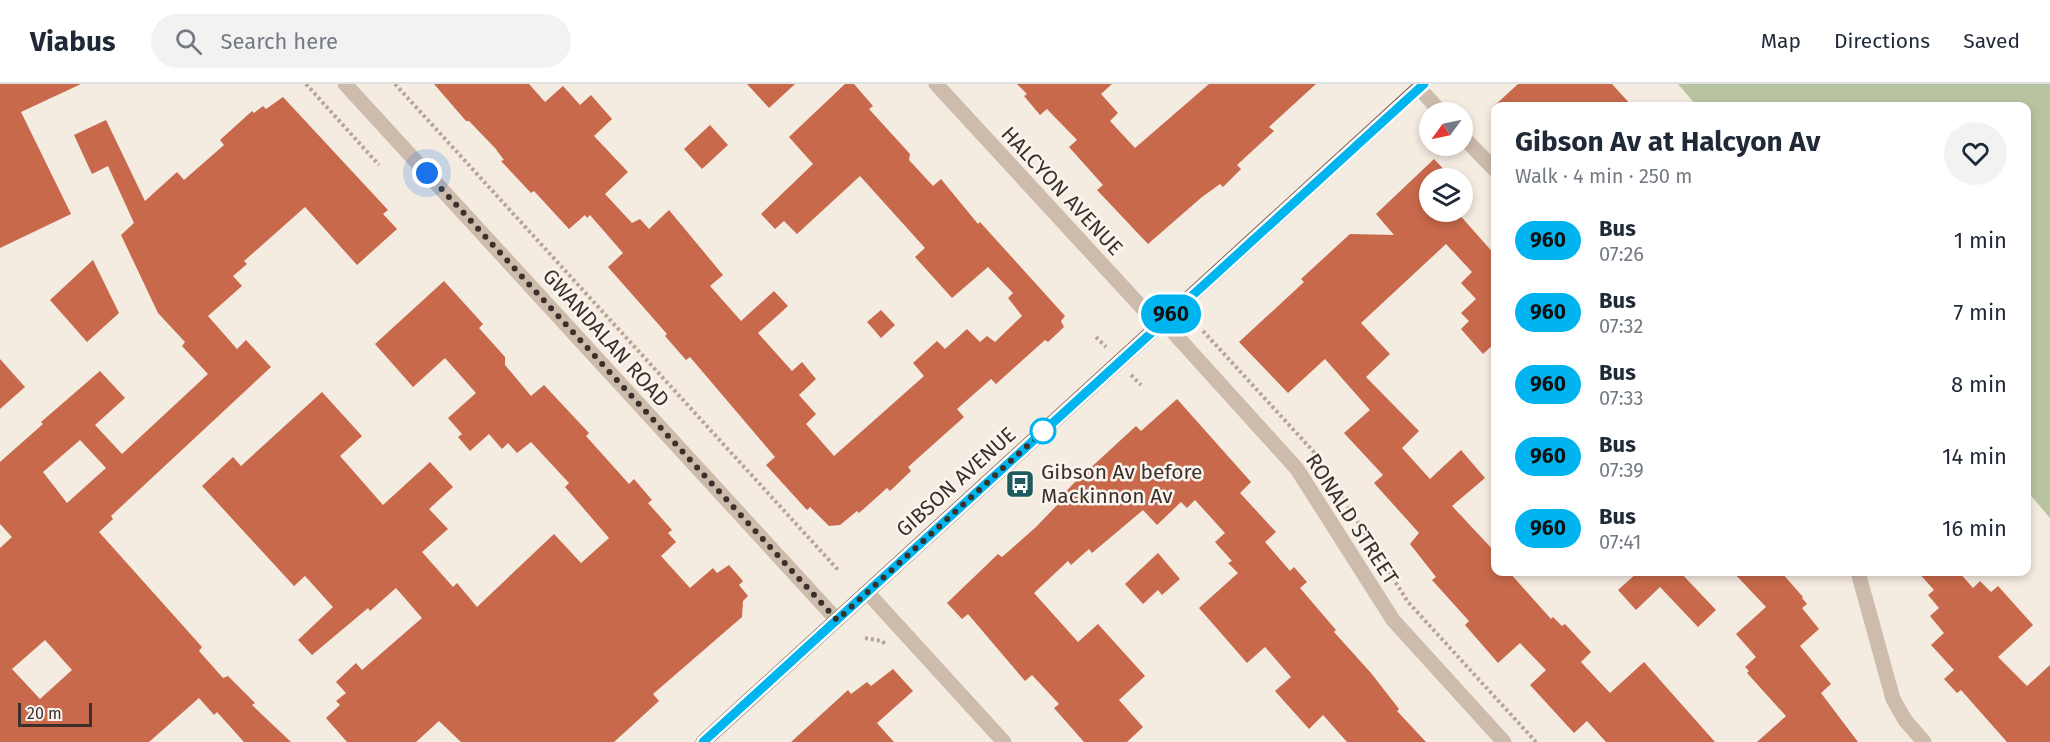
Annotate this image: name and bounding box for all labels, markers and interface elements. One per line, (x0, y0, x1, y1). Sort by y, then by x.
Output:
search box (151, 14, 571, 68)
text: Viabus (30, 25, 115, 58)
icon: search (172, 25, 205, 58)
text: Search here (220, 28, 338, 55)
text: Map (1761, 28, 1801, 54)
text: Directions (1834, 28, 1930, 54)
text: Saved (1963, 28, 2020, 54)
north arrow (1419, 102, 1473, 156)
map controls (1419, 102, 1473, 222)
street label: HALCYON AVENUE (996, 121, 1128, 261)
button: heart (1944, 122, 2007, 185)
text: Gibson Av at Halcyon Av (1515, 125, 1820, 158)
your location (412, 158, 442, 188)
text: Walk · 4 min · 250 m (1515, 164, 1692, 188)
button: layers (1419, 168, 1473, 222)
text: Bus (1599, 215, 1636, 242)
text: 960 (1530, 227, 1566, 253)
text: 1 min (1954, 227, 2007, 254)
text: 07:26 (1599, 242, 1644, 266)
street label: GWANDALAN ROAD (537, 263, 675, 413)
text: Bus (1599, 287, 1636, 314)
line badge: 960 (1136, 294, 1206, 334)
text: 960 (1530, 299, 1566, 325)
text: 7 min (1953, 299, 2007, 326)
text: 960 (1153, 301, 1189, 327)
text: 07:32 (1599, 314, 1643, 338)
text: Bus (1599, 359, 1636, 386)
text: 960 (1530, 371, 1566, 397)
text: 8 min (1951, 371, 2007, 398)
text: 07:33 (1599, 386, 1644, 410)
unlabelled marker (1030, 418, 1056, 444)
street label: GIBSON AVENUE (891, 422, 1021, 542)
text: Bus (1599, 431, 1636, 458)
text: 960 (1530, 443, 1566, 469)
text: 14 min (1942, 443, 2007, 470)
street label: RONALD STREET (1300, 449, 1404, 589)
text: 07:39 (1599, 458, 1644, 482)
place label: Gibson Av before Mackinnon Av (1041, 459, 1202, 509)
bus stop icon: Gibson Av before Mackinnon Av (1004, 468, 1036, 500)
text: Bus (1599, 503, 1636, 530)
text: 960 (1530, 515, 1566, 541)
text: 16 min (1942, 515, 2007, 542)
text: 07:41 (1599, 530, 1641, 554)
scale bar (18, 700, 92, 728)
text: 20 m (27, 704, 62, 723)

